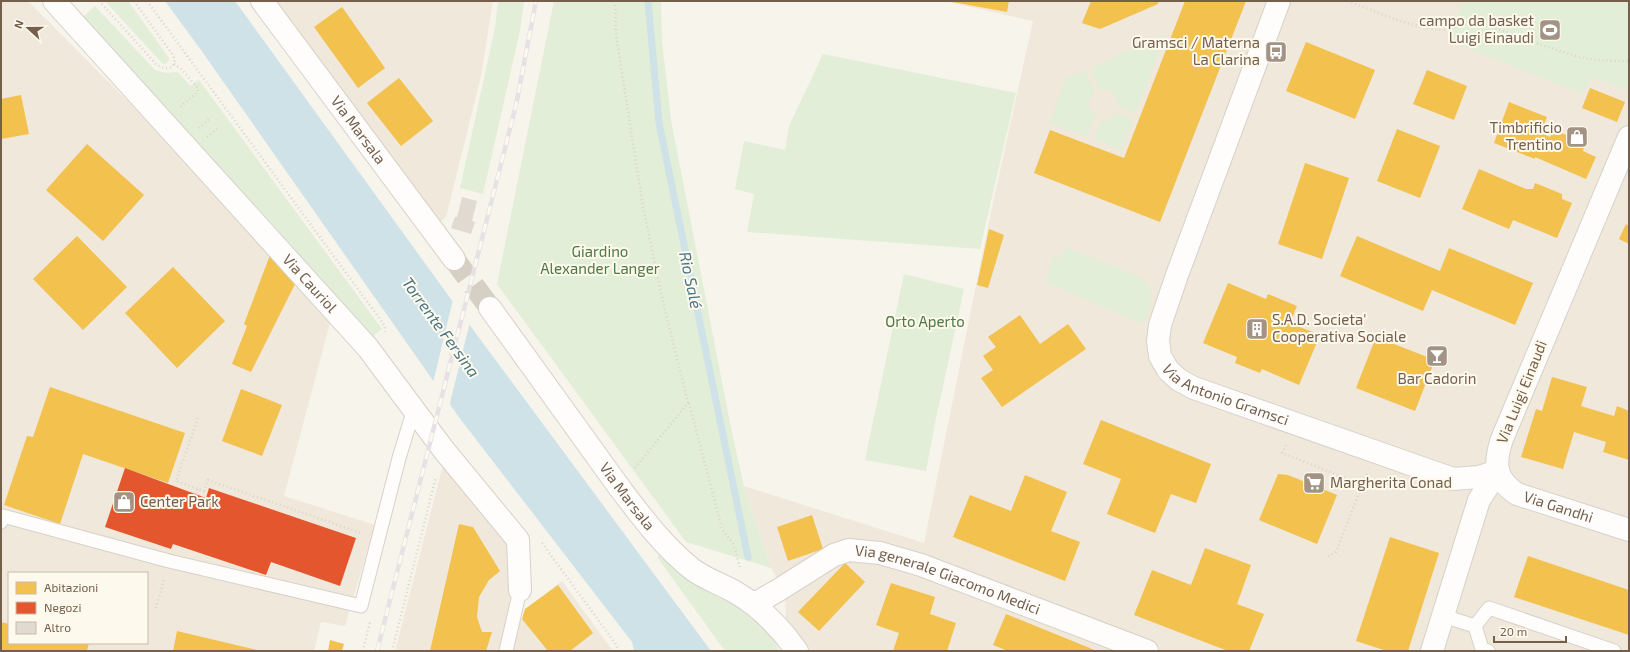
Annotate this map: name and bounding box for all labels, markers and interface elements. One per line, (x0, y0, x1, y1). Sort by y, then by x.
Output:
north arrow (8, 8, 48, 48)
place label: campo da basket Luigi Einaudi (1419, 11, 1534, 46)
sports icon: campo da basket Luigi Einaudi (1537, 17, 1563, 43)
text: N (11, 18, 26, 30)
place label: Gramsci / Materna La Clarina (1132, 33, 1260, 68)
bus stop icon: Gramsci / Materna La Clarina (1263, 39, 1289, 65)
street label: Via Marsala (328, 92, 390, 167)
place label: Timbrificio Trentino (1489, 118, 1562, 153)
shop icon: Timbrificio Trentino (1564, 124, 1590, 150)
park label: Giardino Alexander Langer (540, 242, 660, 277)
street label: Via Cauriol (279, 250, 342, 316)
water label: Rio Salé (676, 250, 707, 311)
water label: Torrente Fersina (399, 273, 484, 380)
place label: S.A.D. Societa' Cooperativa Sociale (1272, 310, 1406, 345)
park label: Orto Aperto (885, 312, 965, 330)
building icon: S.A.D. Societa' Cooperativa Sociale (1244, 316, 1270, 342)
street label: Via Luigi Einaudi (1492, 337, 1550, 446)
bar icon: Bar Cadorin (1424, 343, 1450, 369)
street label: Via Antonio Gramsci (1159, 361, 1291, 429)
place label: Bar Cadorin (1398, 369, 1476, 387)
street label: Via Marsala (596, 459, 659, 534)
supermarket icon: Margherita Conad (1301, 470, 1327, 496)
place label: Margherita Conad (1330, 473, 1452, 491)
street label: Via Gandhi (1522, 487, 1596, 526)
shop icon: Center Park (111, 489, 137, 515)
place label: Center Park (140, 492, 219, 510)
street label: Via generale Giacomo Medici (854, 541, 1043, 618)
legend (8, 572, 148, 644)
text: Abitazioni (44, 580, 98, 594)
text: Negozi (44, 600, 81, 614)
scale bar (1494, 618, 1566, 644)
text: Altro (44, 620, 71, 634)
text: 20 m (1500, 624, 1527, 638)

